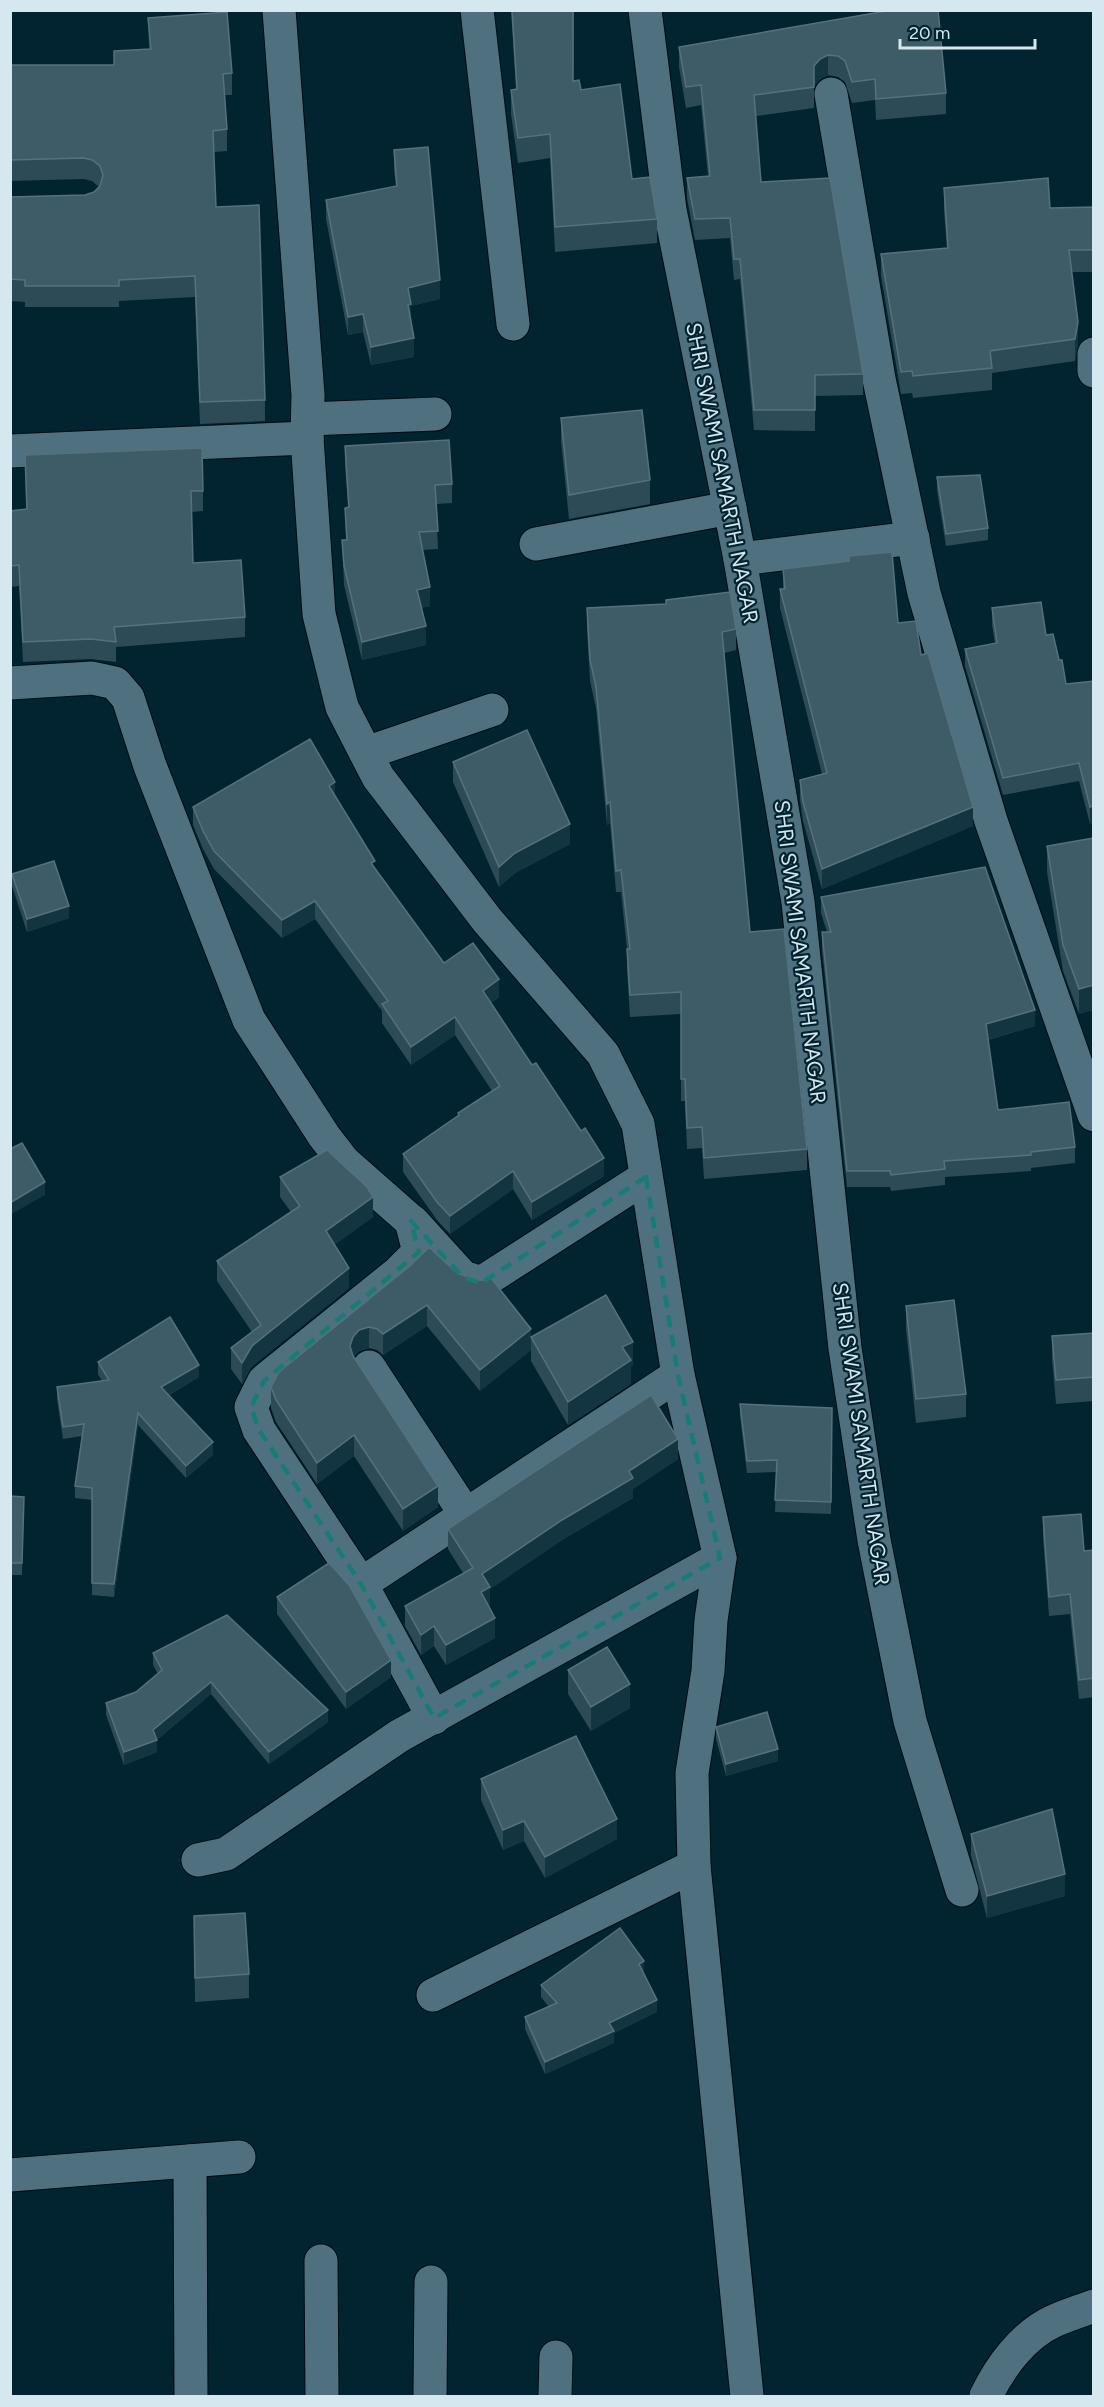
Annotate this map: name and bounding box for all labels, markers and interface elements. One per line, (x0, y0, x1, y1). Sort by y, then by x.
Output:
scale bar (900, 12, 1035, 50)
text: 20 m (909, 22, 950, 44)
street label: SHRI SWAMI SAMARTH NAGAR (681, 320, 764, 625)
street label: SHRI SWAMI SAMARTH NAGAR (769, 799, 832, 1105)
street label: SHRI SWAMI SAMARTH NAGAR (828, 1281, 895, 1587)

